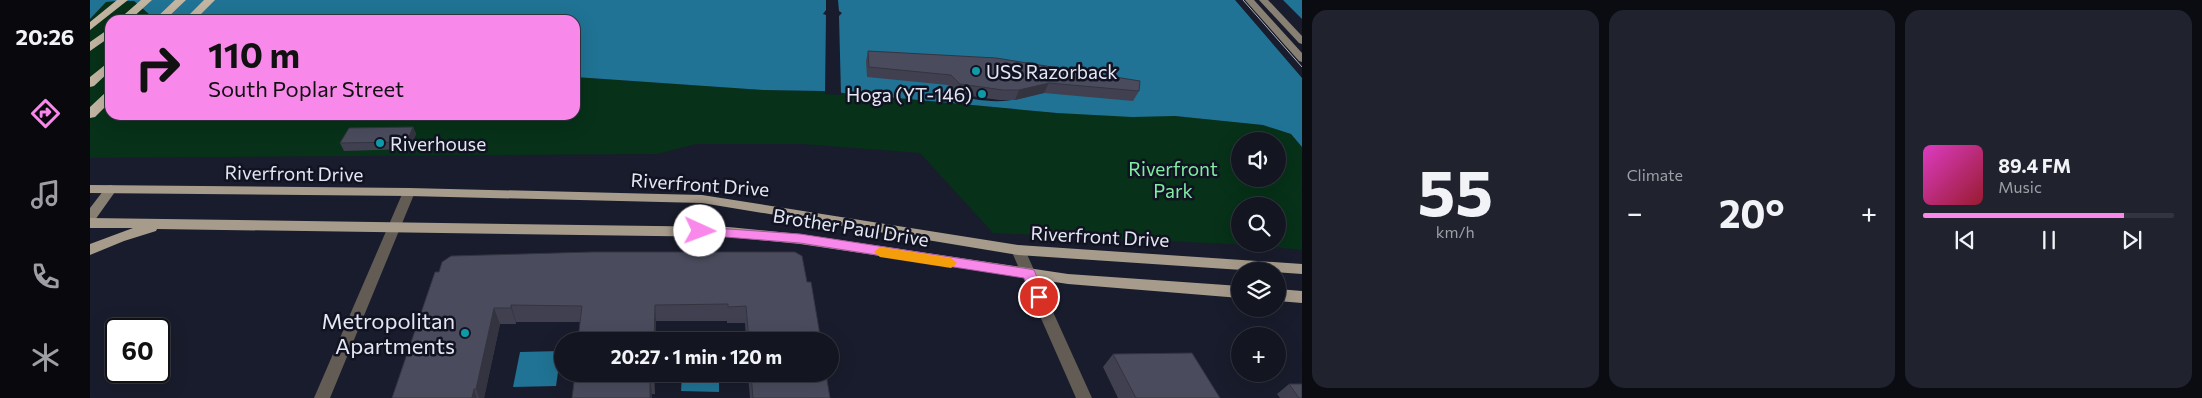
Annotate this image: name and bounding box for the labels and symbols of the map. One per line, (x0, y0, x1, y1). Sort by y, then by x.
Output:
place label: USS Razorback (986, 60, 1118, 83)
marker: USS Razorback (970, 65, 982, 77)
place label: Hoga (YT-146) (846, 83, 972, 106)
marker: Hoga (YT-146) (976, 88, 988, 100)
place label: Riverhouse (390, 132, 486, 155)
marker: Riverhouse (374, 137, 386, 149)
park label: Riverfront Park (1128, 157, 1218, 202)
street label: Riverfront Drive (224, 160, 364, 186)
street label: Riverfront Drive (630, 168, 770, 200)
street label: Brother Paul Drive (771, 203, 931, 251)
position arrow (673, 204, 725, 256)
street label: Riverfront Drive (1030, 221, 1170, 251)
pin (1018, 276, 1060, 318)
place label: Metropolitan Apartments (321, 307, 455, 359)
speed limit sign: 60 (105, 318, 170, 383)
marker: Metropolitan Apartments (459, 327, 471, 339)

